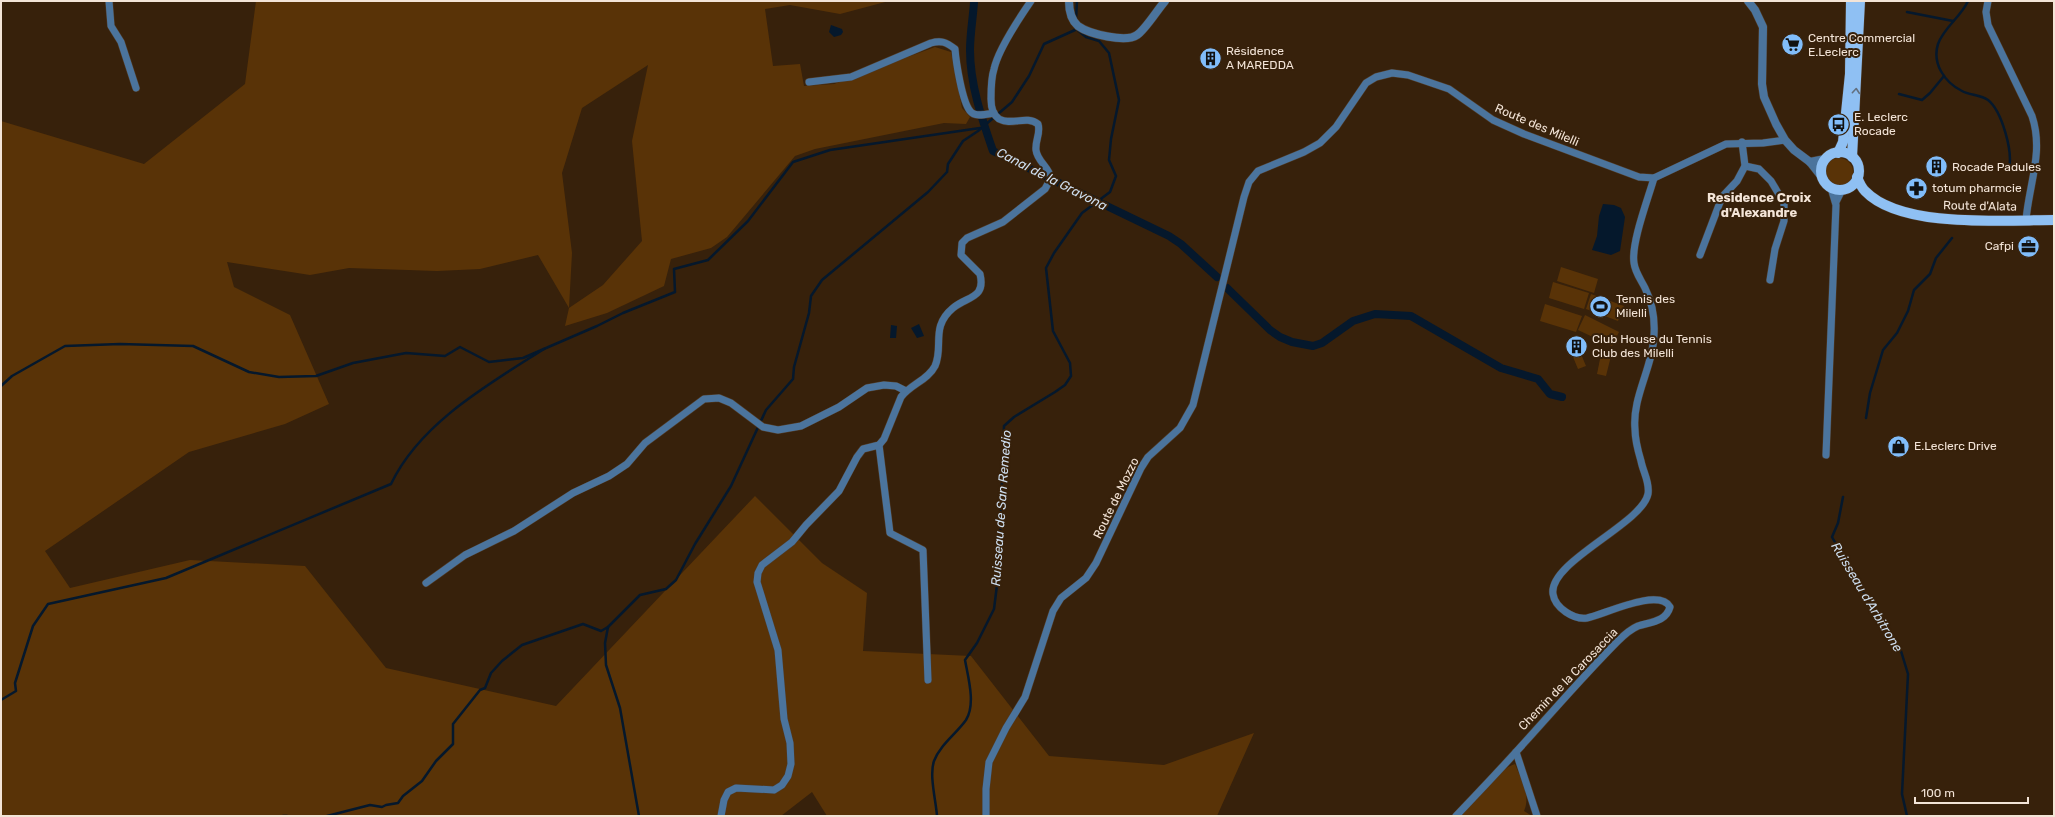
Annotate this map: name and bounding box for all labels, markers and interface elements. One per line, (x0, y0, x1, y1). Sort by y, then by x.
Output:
place label: Centre Commercial E.Leclerc (1808, 31, 1915, 59)
supermarket icon: Centre Commercial E.Leclerc (1779, 32, 1805, 58)
place label: Résidence A MAREDDA (1226, 44, 1294, 72)
building icon: Résidence A MAREDDA (1197, 45, 1223, 71)
one-way arrow (1852, 88, 1861, 94)
street label: Route des Milelli (1493, 101, 1581, 149)
place label: E. Leclerc Rocade (1854, 110, 1908, 138)
bus stop icon: E. Leclerc Rocade (1826, 111, 1852, 137)
water label: Canal de la Gravona (994, 145, 1110, 213)
building icon: Rocade Padules (1923, 154, 1949, 180)
place label: Rocade Padules (1952, 160, 2041, 174)
pharmacy icon: totum pharmcie (1904, 175, 1930, 201)
place label: totum pharmcie (1932, 181, 2022, 195)
district label: Residence Croix d'Alexandre (1707, 190, 1811, 220)
street label: Route d'Alata (1943, 198, 2017, 214)
office icon: Cafpi (2016, 233, 2042, 259)
place label: Cafpi (1985, 239, 2014, 253)
place label: Tennis des Milelli (1616, 292, 1675, 320)
sports icon: Tennis des Milelli (1587, 293, 1613, 319)
place label: Club House du Tennis Club des Milelli (1592, 332, 1712, 360)
building icon: Club House du Tennis Club des Milelli (1564, 333, 1590, 359)
water label: Ruisseau de San Remedio (988, 429, 1014, 587)
shop icon: E.Leclerc Drive (1886, 433, 1912, 459)
place label: E.Leclerc Drive (1914, 439, 1997, 453)
street label: Route de Mozzo (1090, 455, 1142, 541)
water label: Ruisseau d'Arbitrone (1828, 539, 1906, 655)
street label: Chemin de la Carosaccia (1516, 625, 1620, 733)
scale bar (1915, 779, 2028, 805)
text: 100 m (1921, 786, 1955, 800)

